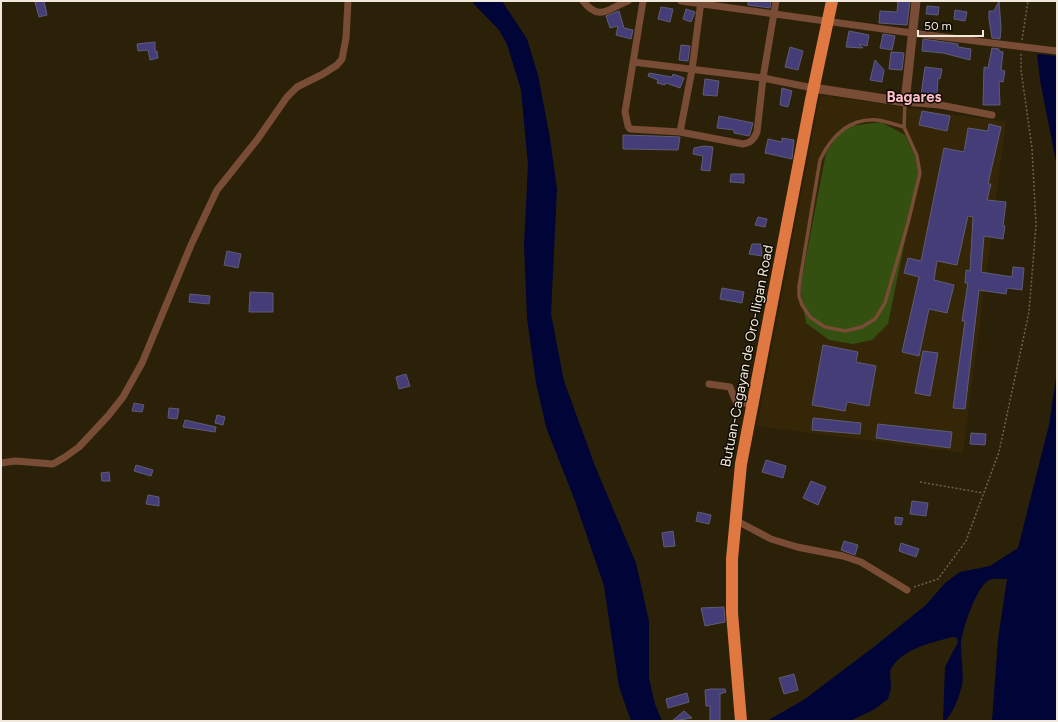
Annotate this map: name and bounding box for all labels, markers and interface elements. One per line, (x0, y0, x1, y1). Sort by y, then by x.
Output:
scale bar (918, 12, 983, 38)
text: 50 m (924, 19, 952, 33)
district label: Bagares (886, 88, 942, 106)
street label: Butuan-Cagayan de Oro-Iligan Road (717, 243, 777, 469)

